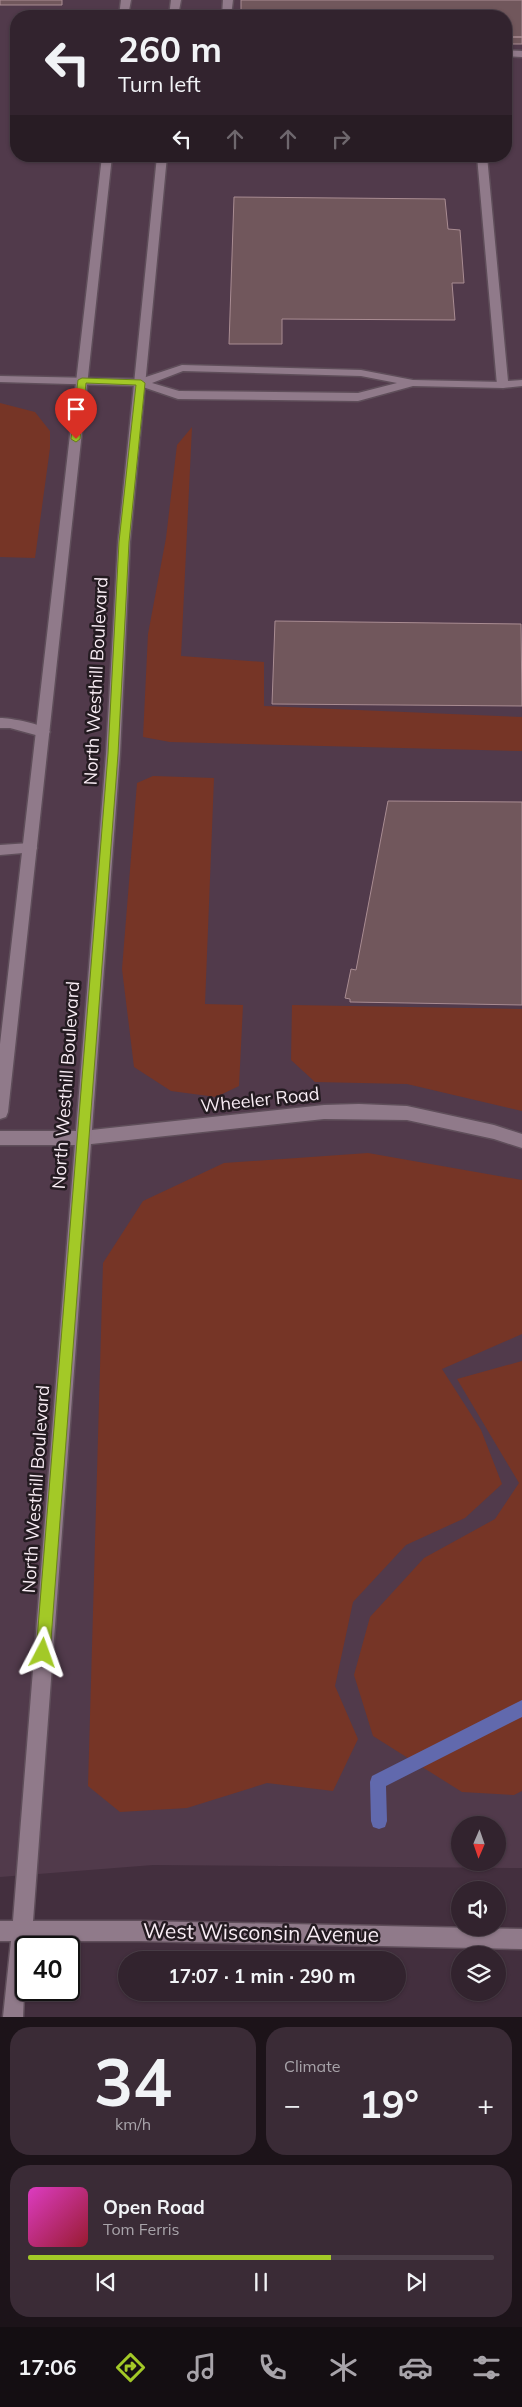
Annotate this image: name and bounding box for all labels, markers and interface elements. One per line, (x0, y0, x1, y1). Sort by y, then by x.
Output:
text: 260 m (118, 27, 222, 71)
icon: left (35, 30, 100, 95)
text: Turn left (118, 70, 201, 98)
icon: left (168, 125, 196, 153)
icon: ahead (221, 125, 249, 153)
icon: ahead (274, 125, 302, 153)
icon: right (327, 125, 355, 153)
pin (55, 388, 97, 439)
icon: arrive (62, 395, 90, 423)
street label: North Westhill Boulevard (79, 576, 112, 786)
street label: North Westhill Boulevard (47, 980, 84, 1190)
street label: Wheeler Road (199, 1082, 321, 1117)
street label: North Westhill Boulevard (17, 1384, 54, 1594)
position arrow (16, 1626, 68, 1678)
north arrow (451, 1816, 506, 1871)
map controls (451, 1816, 506, 2001)
button: sound (451, 1881, 506, 1936)
street label: West Wisconsin Avenue (143, 1917, 379, 1947)
speed limit sign: 40 (15, 1936, 80, 2001)
button: layers (451, 1946, 506, 2001)
text: 17:07 · 1 min · 290 m (168, 1964, 356, 1988)
text: 34 (94, 2041, 172, 2122)
text: Climate (284, 2056, 340, 2076)
text: 19° (359, 2080, 419, 2128)
text: − (284, 2087, 301, 2122)
text: + (477, 2087, 494, 2122)
text: km/h (115, 2114, 151, 2134)
text: Open Road (103, 2195, 205, 2219)
text: Tom Ferris (103, 2219, 180, 2239)
icon: previous (92, 2268, 120, 2296)
icon: pause (247, 2268, 275, 2296)
icon: next (402, 2268, 430, 2296)
icon: directions (113, 2350, 148, 2385)
icon: music (184, 2350, 219, 2385)
icon: phone (255, 2350, 290, 2385)
icon: climate (326, 2350, 361, 2385)
icon: car (398, 2350, 433, 2385)
icon: filters (469, 2350, 504, 2385)
text: 17:06 (18, 2353, 76, 2381)

